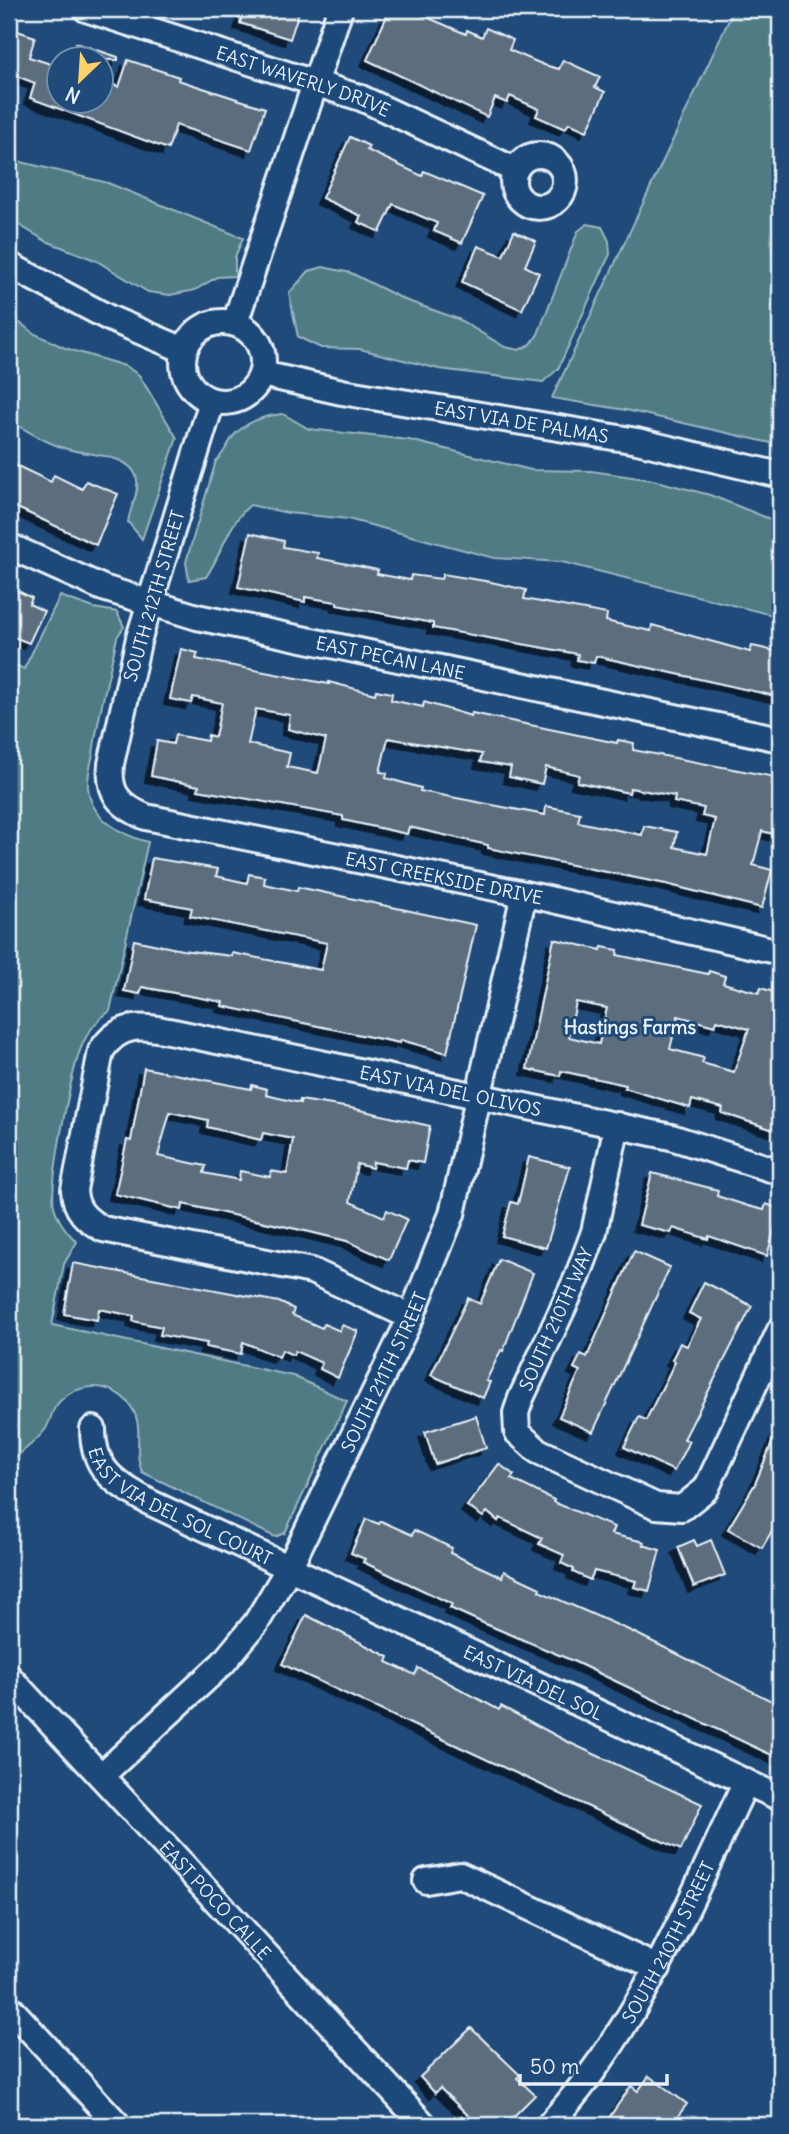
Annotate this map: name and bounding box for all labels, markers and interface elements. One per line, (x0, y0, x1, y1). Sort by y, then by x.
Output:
street label: EAST WAVERLY DRIVE (213, 40, 394, 122)
north arrow (46, 46, 116, 116)
text: N (62, 82, 84, 109)
street label: EAST VIA DE PALMAS (433, 396, 610, 448)
street label: SOUTH 212TH STREET (118, 508, 190, 684)
street label: EAST PECAN LANE (314, 631, 467, 684)
street label: EAST CREEKSIDE DRIVE (343, 846, 545, 909)
district label: Hastings Farms (564, 1015, 697, 1039)
street label: EAST VIA DEL OLIVOS (358, 1060, 543, 1121)
street label: SOUTH 210TH WAY (514, 1244, 598, 1394)
street label: SOUTH 211TH STREET (336, 1288, 431, 1456)
street label: EAST VIA DEL SOL COURT (84, 1444, 276, 1570)
street label: EAST VIA DEL SOL (460, 1640, 608, 1725)
street label: EAST POCO CALLE (155, 1836, 276, 1964)
street label: SOUTH 210TH STREET (616, 1857, 719, 2027)
scale bar (520, 2043, 666, 2087)
text: 50 m (530, 2053, 579, 2080)

